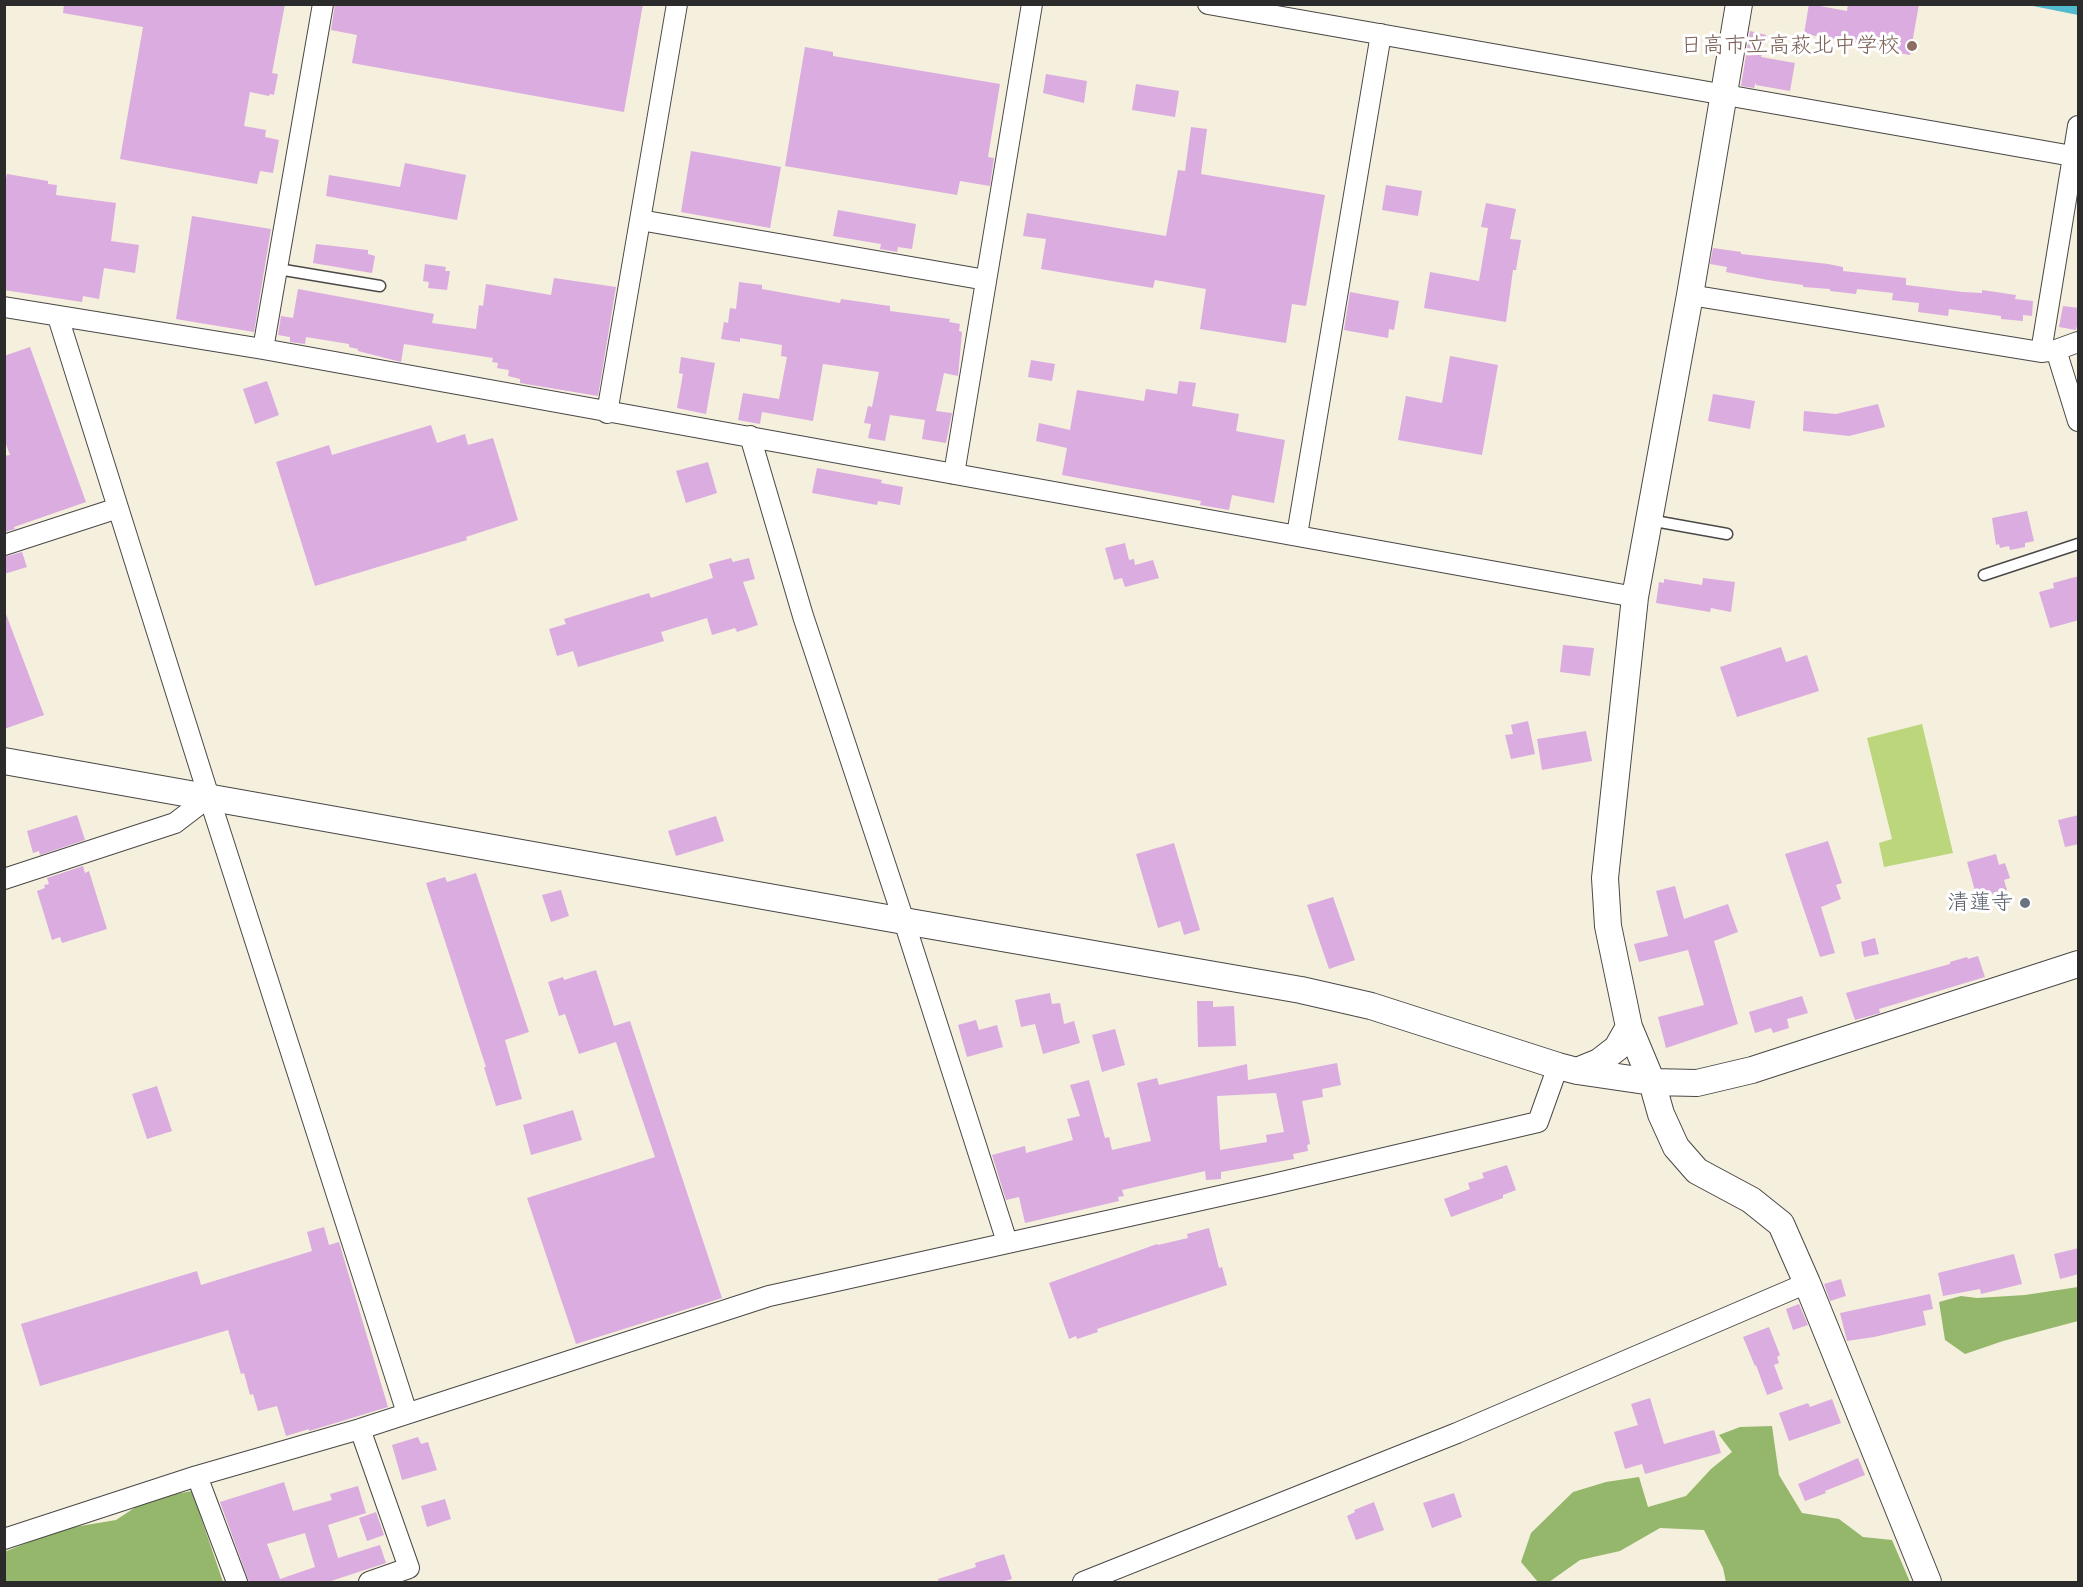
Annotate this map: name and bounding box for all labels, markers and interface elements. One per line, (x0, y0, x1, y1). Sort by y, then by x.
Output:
place label: 日高市立高萩北中学校 (1680, 33, 1900, 59)
marker: 日高市立高萩北中学校 (1905, 39, 1919, 53)
place label: 清蓮寺 (1947, 890, 2013, 916)
marker: 清蓮寺 (2018, 896, 2032, 910)

